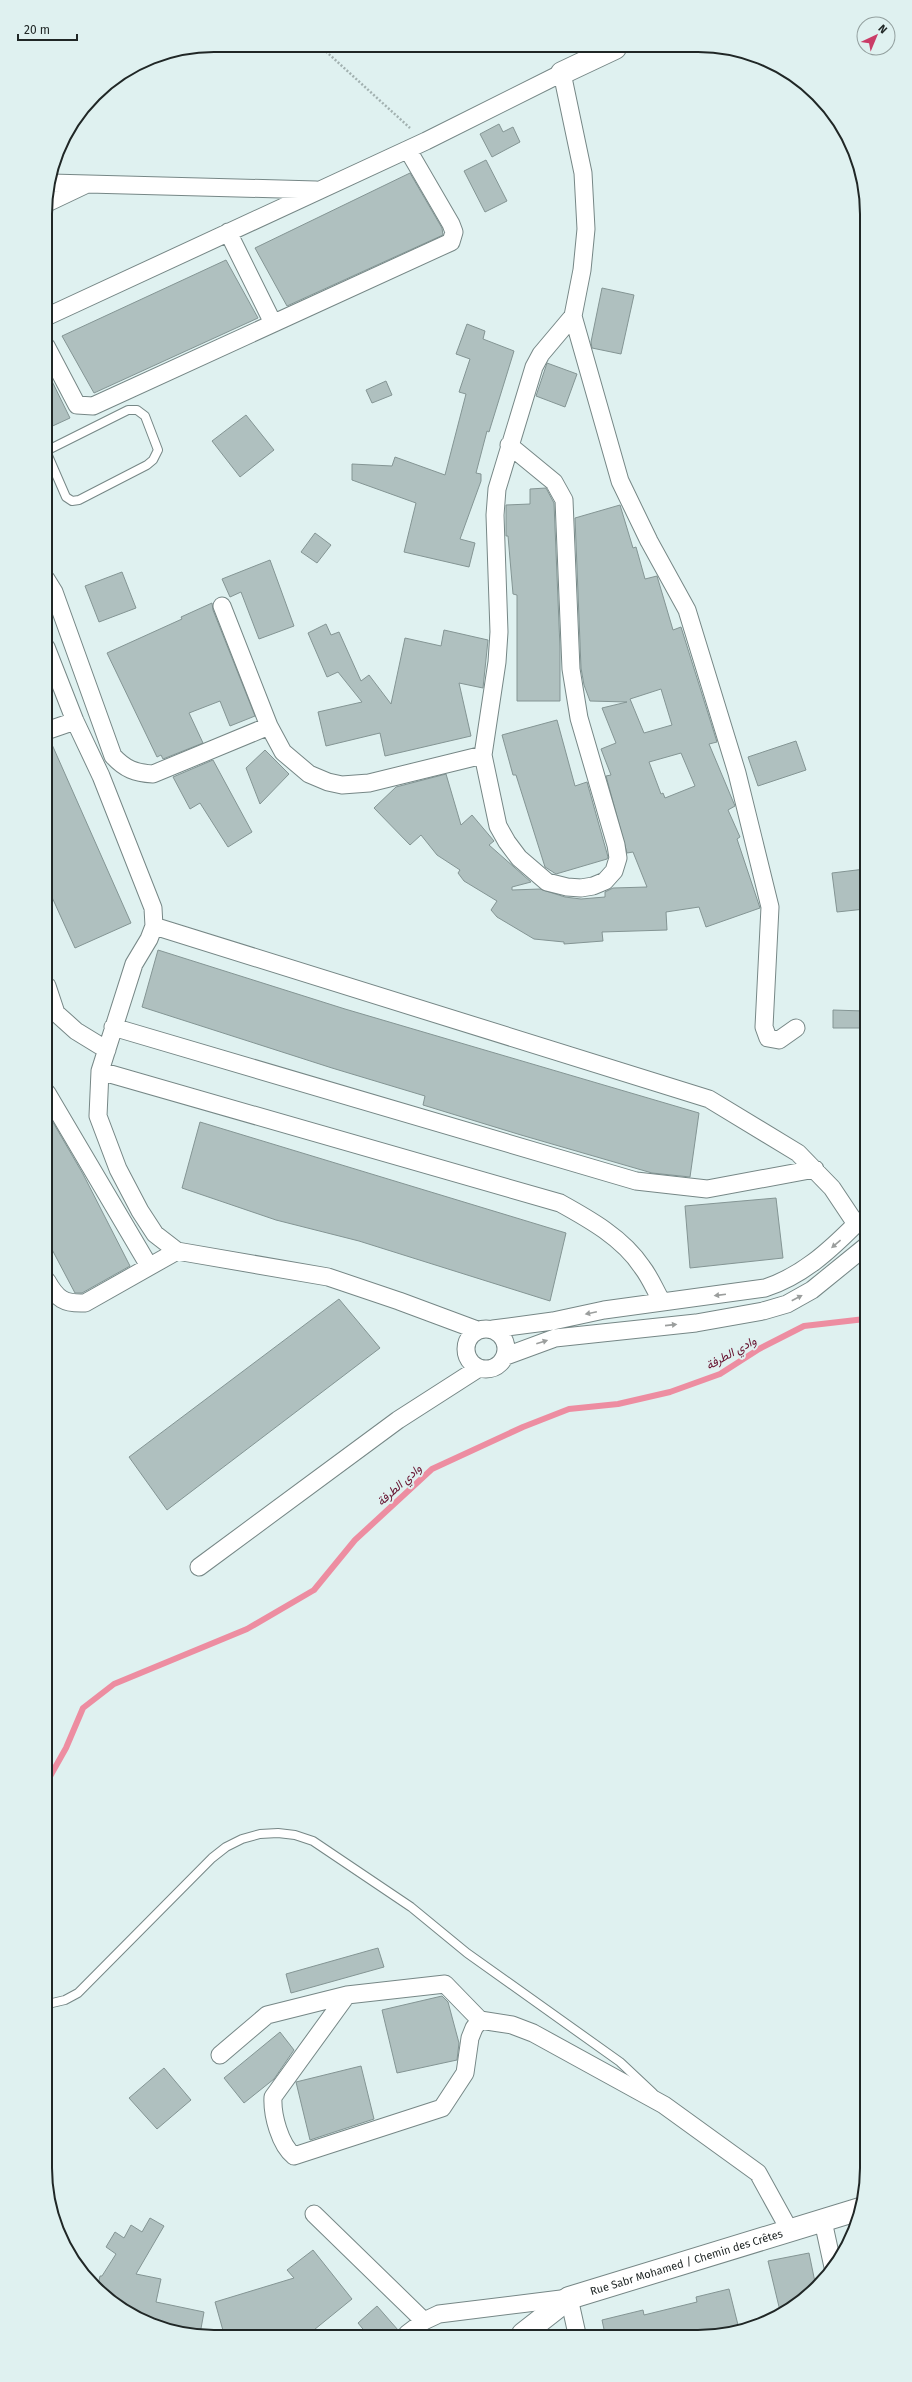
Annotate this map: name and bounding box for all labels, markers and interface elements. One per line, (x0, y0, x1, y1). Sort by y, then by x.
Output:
scale bar (18, 16, 77, 42)
north arrow (856, 16, 896, 56)
text: N (875, 22, 890, 36)
text: 20 m (24, 23, 50, 37)
one-way arrow (831, 1239, 840, 1248)
one-way arrow (714, 1292, 726, 1298)
one-way arrow (791, 1294, 803, 1301)
one-way arrow (585, 1310, 597, 1316)
one-way arrow (665, 1322, 677, 1329)
water label: وادي الطرفة (703, 1333, 761, 1375)
one-way arrow (537, 1339, 549, 1345)
water label: وادي الطرفة (374, 1461, 427, 1511)
street label: Rue Sabr Mohamed / Chemin des Crêtes (589, 2227, 784, 2298)

